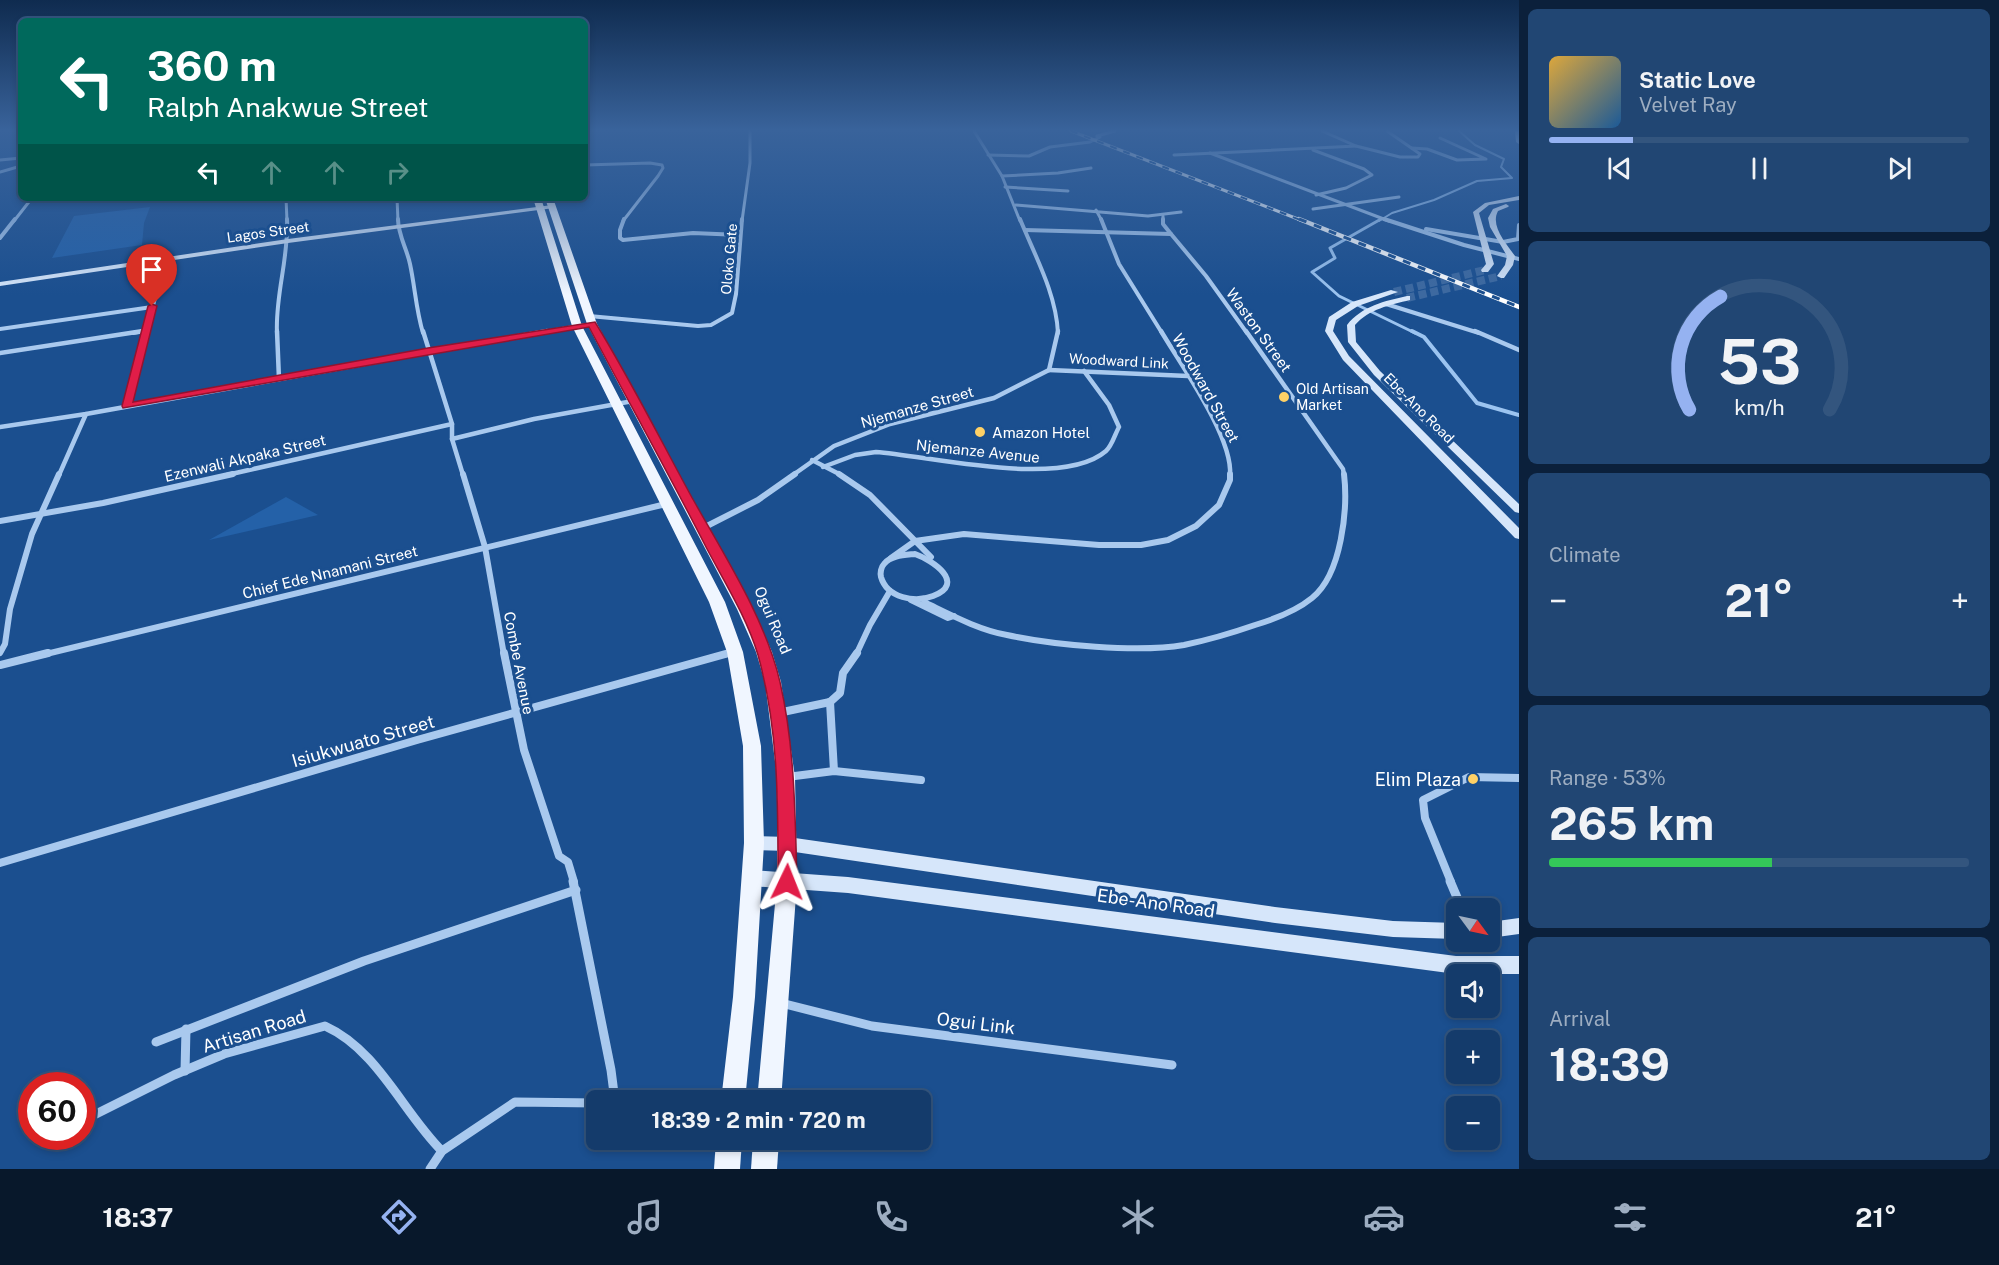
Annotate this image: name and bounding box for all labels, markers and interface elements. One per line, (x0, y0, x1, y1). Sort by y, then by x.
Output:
text: 360 m (147, 41, 277, 90)
icon: left (48, 42, 126, 120)
text: Static Love (1639, 67, 1756, 93)
text: Ralph Anakwue Street (147, 91, 429, 123)
text: Velvet Ray (1639, 93, 1737, 117)
icon: previous (1603, 152, 1636, 185)
icon: pause (1743, 152, 1776, 185)
icon: next (1883, 152, 1916, 185)
icon: left (192, 156, 225, 189)
icon: ahead (255, 156, 288, 189)
icon: ahead (318, 156, 351, 189)
icon: right (381, 156, 414, 189)
street label: Lagos Street (226, 218, 310, 246)
street label: Oloko Gate (718, 223, 740, 295)
pin (126, 244, 177, 306)
icon: arrive (135, 253, 168, 286)
street label: Waston Street (1223, 285, 1295, 375)
text: 53 (1717, 325, 1801, 398)
street label: Woodward Street (1169, 331, 1243, 445)
street label: Woodward Link (1069, 350, 1170, 372)
street label: Ebe-Ano Road (1381, 370, 1457, 446)
place label: Old Artisan Market (1296, 381, 1369, 413)
street label: Njemanze Street (859, 383, 976, 431)
marker: Old Artisan Market (1277, 390, 1291, 404)
text: km/h (1734, 395, 1784, 420)
place label: Amazon Hotel (992, 424, 1090, 441)
marker: Amazon Hotel (973, 425, 987, 439)
street label: Ezenwali Akpaka Street (163, 431, 328, 485)
street label: Njemanze Avenue (915, 436, 1041, 466)
street label: Chief Ede Nnamani Street (241, 542, 420, 602)
text: Climate (1549, 543, 1621, 567)
text: 21° (1724, 574, 1794, 627)
text: − (1549, 582, 1567, 620)
text: + (1951, 582, 1969, 620)
street label: Ogui Road (751, 584, 795, 656)
street label: Combe Avenue (501, 610, 537, 716)
street label: Isiukwuato Street (289, 711, 437, 771)
text: Range · 53% (1549, 766, 1666, 790)
place label: Elim Plaza (1375, 769, 1461, 790)
marker: Elim Plaza (1466, 772, 1480, 786)
text: 265 km (1549, 797, 1714, 850)
position arrow (755, 850, 819, 914)
street label: Ebe-Ano Road (1096, 884, 1216, 922)
north arrow (1446, 898, 1500, 952)
map controls (1446, 898, 1500, 1150)
button: sound (1446, 964, 1500, 1018)
street label: Artisan Road (200, 1005, 308, 1057)
text: Arrival (1549, 1007, 1611, 1031)
street label: Ogui Link (936, 1008, 1016, 1038)
button: + (1446, 1030, 1500, 1084)
text: 18:39 (1549, 1038, 1670, 1091)
speed limit sign: 60 (18, 1072, 96, 1150)
button: − (1446, 1096, 1500, 1150)
text: 18:39 · 2 min · 720 m (651, 1107, 866, 1133)
icon: directions (378, 1196, 420, 1238)
icon: music (624, 1196, 666, 1238)
icon: phone (870, 1196, 912, 1238)
icon: climate (1117, 1196, 1159, 1238)
icon: car (1363, 1196, 1405, 1238)
icon: filters (1609, 1196, 1651, 1238)
text: 18:37 (102, 1201, 173, 1233)
text: 21° (1855, 1201, 1897, 1233)

